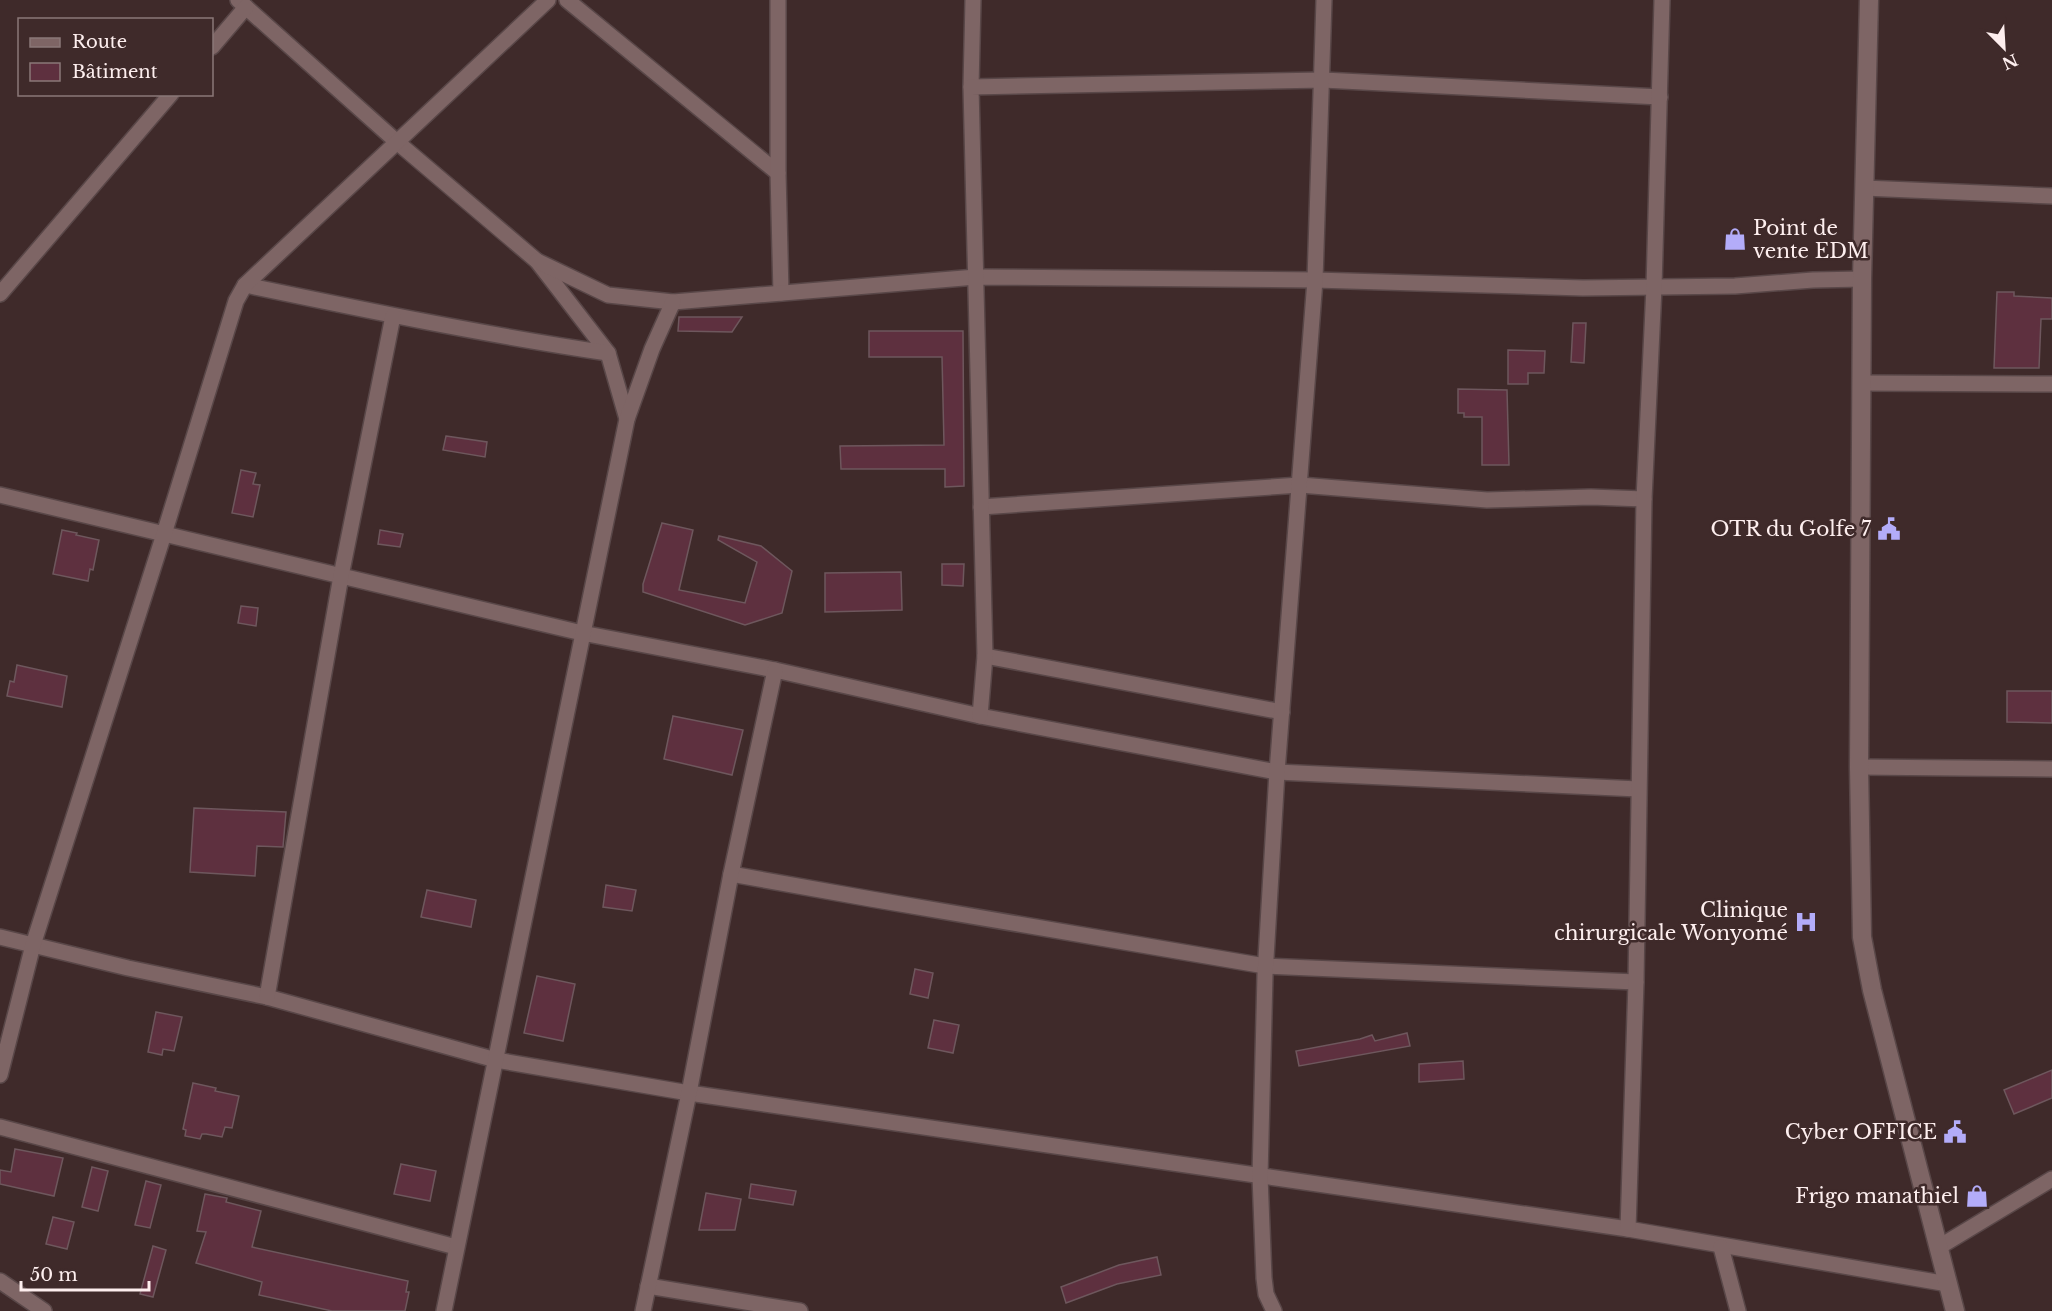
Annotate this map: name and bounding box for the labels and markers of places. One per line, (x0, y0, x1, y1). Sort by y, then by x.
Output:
place label: Point de vente EDM (1753, 216, 1869, 263)
shop icon: Point de vente EDM (1722, 226, 1748, 252)
public building icon: OTR du Golfe 7 (1876, 516, 1902, 542)
place label: OTR du Golfe 7 (1711, 517, 1872, 541)
place label: Clinique chirurgicale Wonyomé (1554, 898, 1788, 945)
hospital icon: Clinique chirurgicale Wonyomé (1793, 909, 1819, 935)
public building icon: Cyber OFFICE (1942, 1119, 1968, 1145)
place label: Cyber OFFICE (1785, 1120, 1937, 1144)
shop icon: Frigo manathiel (1964, 1183, 1990, 1209)
place label: Frigo manathiel (1795, 1184, 1959, 1208)

